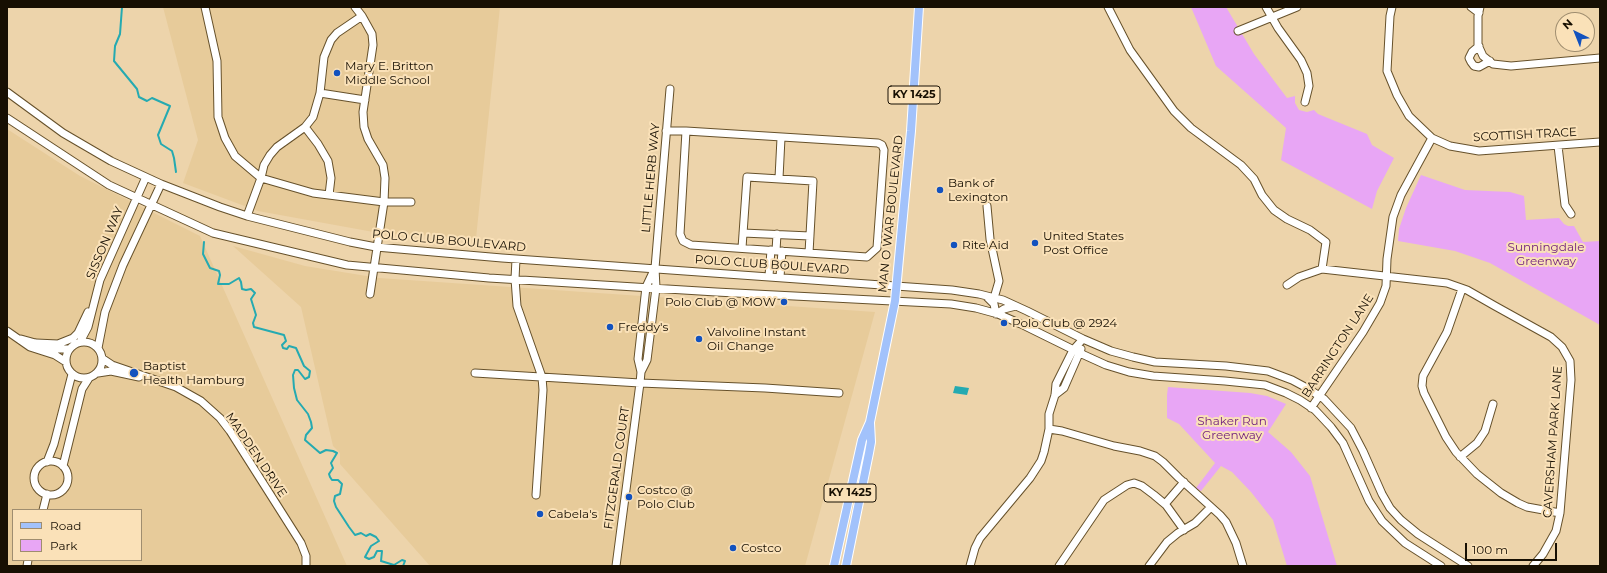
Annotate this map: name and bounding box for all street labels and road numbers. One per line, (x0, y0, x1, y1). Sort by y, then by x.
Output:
road number: KY 1425 (888, 86, 940, 104)
street label: LITTLE HERB WAY (639, 123, 663, 233)
street label: SCOTTISH TRACE (1473, 125, 1577, 145)
street label: MAN O WAR BOULEVARD (876, 135, 906, 293)
street label: SISSON WAY (83, 205, 127, 281)
street label: POLO CLUB BOULEVARD (371, 227, 527, 255)
street label: POLO CLUB BOULEVARD (694, 252, 850, 278)
street label: BARRINGTON LANE (1299, 291, 1377, 401)
street label: CAVERSHAM PARK LANE (1541, 366, 1565, 518)
street label: FITZGERALD COURT (601, 406, 633, 530)
street label: MADDEN DRIVE (222, 410, 290, 500)
road number: KY 1425 (824, 484, 876, 502)

